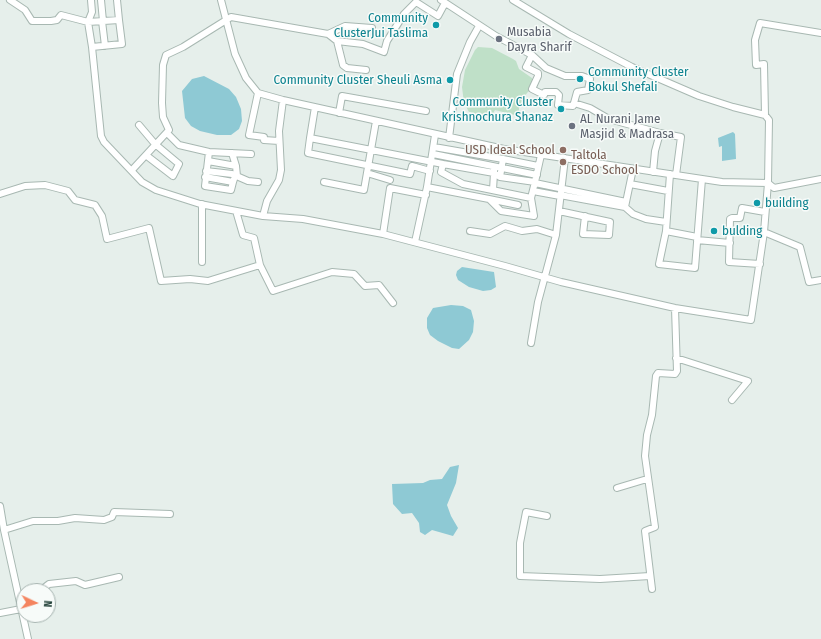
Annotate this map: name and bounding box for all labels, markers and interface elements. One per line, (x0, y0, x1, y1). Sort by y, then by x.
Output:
place label: Community ClusterJui Taslima (334, 10, 428, 41)
marker: Community ClusterJui Taslima (431, 20, 441, 30)
place label: Musabia Dayra Sharif (507, 24, 571, 55)
marker: Musabia Dayra Sharif (494, 34, 504, 44)
place label: Community Cluster Bokul Shefali (588, 64, 688, 95)
place label: Community Cluster Sheuli Asma (273, 72, 442, 88)
marker: Community Cluster Bokul Shefali (575, 74, 585, 84)
marker: Community Cluster Sheuli Asma (445, 75, 455, 85)
place label: Community Cluster Krishnochura Shanaz (441, 94, 553, 125)
marker: Community Cluster Krishnochura Shanaz (556, 104, 566, 114)
place label: AL Nurani Jame Masjid & Madrasa (580, 111, 674, 142)
marker: AL Nurani Jame Masjid & Madrasa (567, 121, 577, 131)
place label: USD Ideal School (465, 142, 555, 158)
marker: USD Ideal School (558, 145, 568, 155)
place label: Taltola ESDO School (571, 147, 638, 178)
marker: Taltola ESDO School (558, 157, 568, 167)
place label: building (765, 195, 809, 211)
marker: building (752, 198, 762, 208)
place label: bulding (722, 223, 762, 239)
marker: bulding (709, 226, 719, 236)
north arrow (16, 583, 56, 623)
text: N (41, 600, 54, 608)

